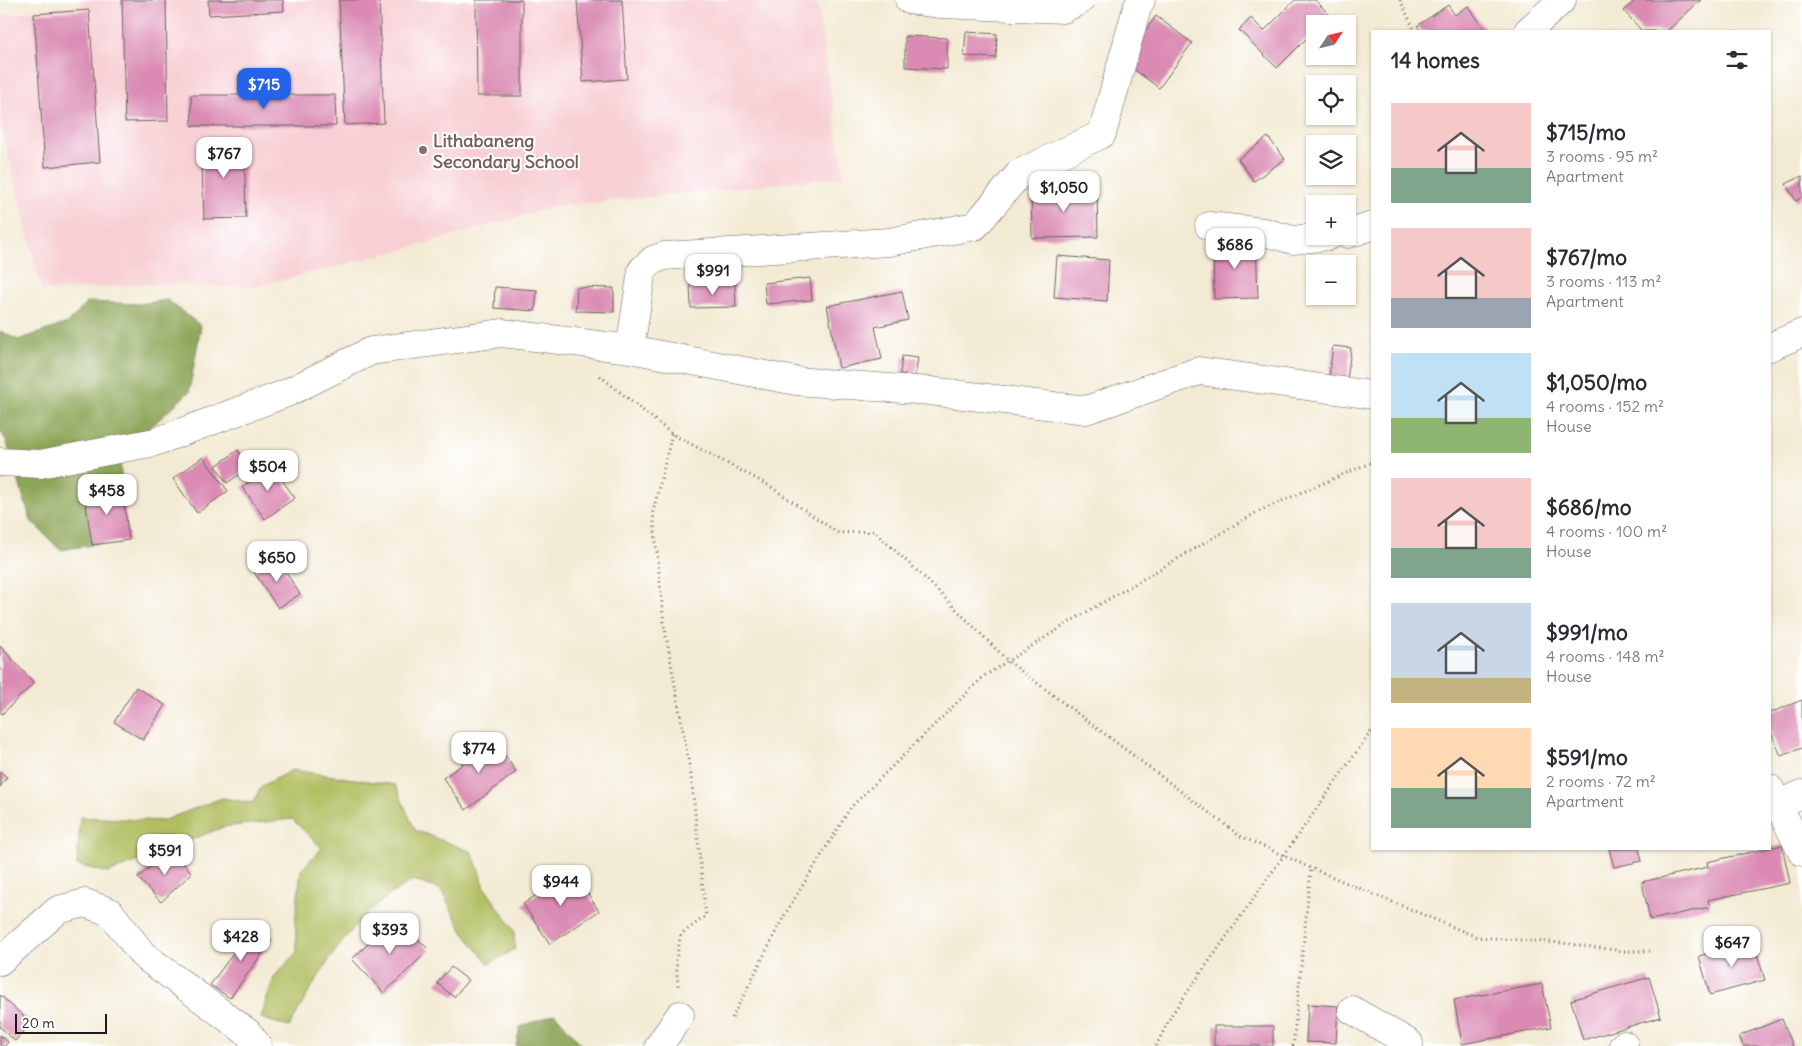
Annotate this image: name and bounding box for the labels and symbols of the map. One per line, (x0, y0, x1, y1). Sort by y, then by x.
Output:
north arrow (1306, 15, 1356, 65)
pin: $715 (234, 68, 294, 110)
place label: Lithabaneng Secondary School (433, 129, 579, 173)
pin: $767 (194, 136, 254, 179)
marker: Lithabaneng Secondary School (417, 144, 429, 156)
pin: $1,050 (1023, 170, 1105, 213)
pin: $686 (1205, 228, 1265, 270)
pin: $991 (683, 254, 743, 296)
pin: $504 (238, 450, 298, 492)
pin: $458 (77, 474, 137, 516)
pin: $650 (247, 540, 307, 583)
pin: $774 (449, 732, 509, 774)
pin: $591 (135, 834, 195, 876)
pin: $944 (531, 864, 591, 907)
pin: $393 (360, 912, 420, 955)
pin: $428 (211, 920, 271, 962)
pin: $647 (1702, 926, 1762, 968)
scale bar (15, 1011, 108, 1034)

